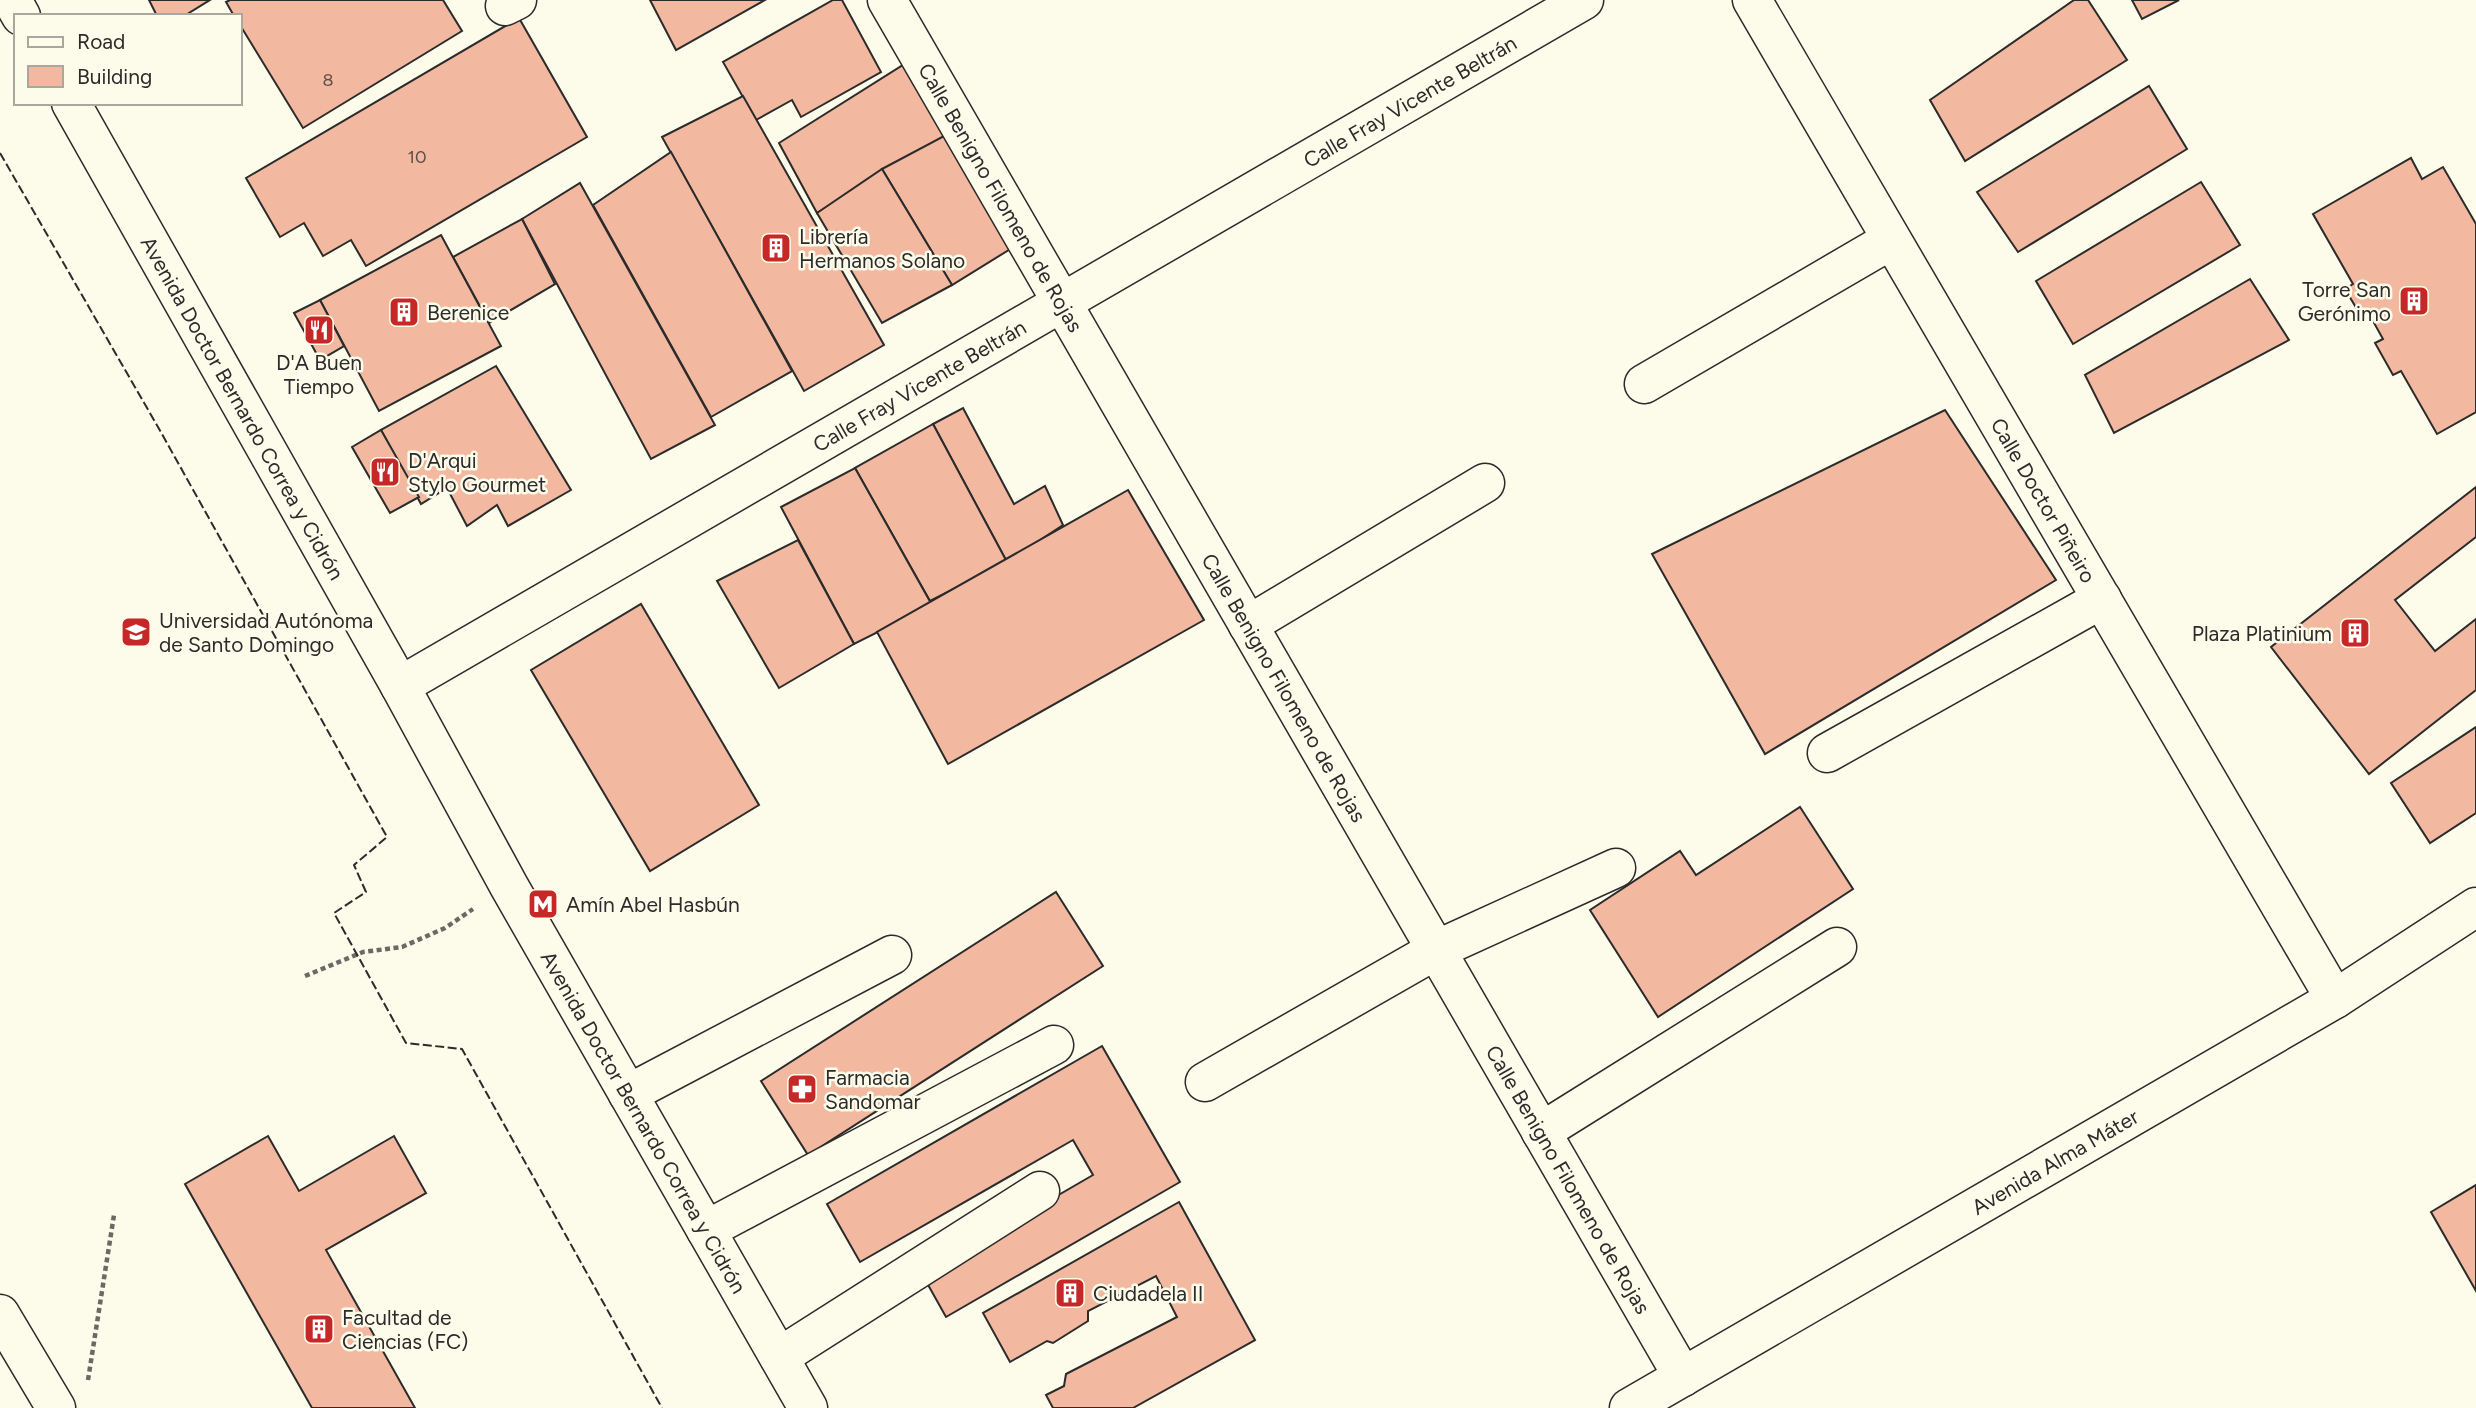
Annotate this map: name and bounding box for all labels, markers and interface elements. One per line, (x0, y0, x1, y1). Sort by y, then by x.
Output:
legend (14, 14, 242, 105)
text: Road (77, 29, 125, 54)
street label: Calle Fray Vicente Beltrán (1299, 30, 1521, 172)
street label: Calle Benigno Filomeno de Rojas (914, 59, 1089, 336)
text: Building (77, 64, 152, 89)
house number: 8 (322, 69, 334, 91)
house number: 10 (408, 146, 426, 168)
place label: Librería Hermanos Solano (799, 224, 965, 273)
building icon: Librería Hermanos Solano (759, 231, 793, 265)
street label: Avenida Doctor Bernardo Correa y Cidrón (136, 232, 350, 584)
place label: Torre San Gerónimo (2298, 277, 2391, 326)
building icon: Torre San Gerónimo (2397, 284, 2431, 318)
building icon: Berenice (387, 295, 421, 329)
place label: Berenice (427, 300, 509, 325)
restaurant icon: D'A Buen Tiempo (302, 313, 336, 347)
street label: Calle Fray Vicente Beltrán (808, 314, 1030, 457)
place label: D'A Buen Tiempo (276, 350, 362, 399)
street label: Calle Doctor Piñeiro (1986, 413, 2102, 587)
place label: D'Arqui Stylo Gourmet (408, 448, 546, 497)
restaurant icon: D'Arqui Stylo Gourmet (368, 455, 402, 489)
street label: Calle Benigno Filomeno de Rojas (1197, 549, 1372, 826)
place label: Universidad Autónoma de Santo Domingo (159, 608, 373, 657)
school or university icon: Universidad Autónoma de Santo Domingo (119, 615, 153, 649)
building icon: Plaza Platinium (2338, 616, 2372, 650)
place label: Plaza Platinium (2192, 621, 2332, 646)
metro station icon: Amín Abel Hasbún (526, 887, 560, 921)
place label: Amín Abel Hasbún (566, 892, 740, 917)
street label: Avenida Doctor Bernardo Correa y Cidrón (536, 946, 752, 1298)
street label: Calle Benigno Filomeno de Rojas (1481, 1040, 1656, 1318)
place label: Farmacia Sandomar (825, 1065, 921, 1114)
pharmacy icon: Farmacia Sandomar (785, 1072, 819, 1106)
street label: Avenida Alma Máter (1967, 1103, 2143, 1219)
building icon: Ciudadela II (1053, 1276, 1087, 1310)
place label: Ciudadela II (1093, 1281, 1203, 1306)
place label: Facultad de Ciencias (FC) (342, 1305, 468, 1354)
building icon: Facultad de Ciencias (FC) (302, 1312, 336, 1346)

